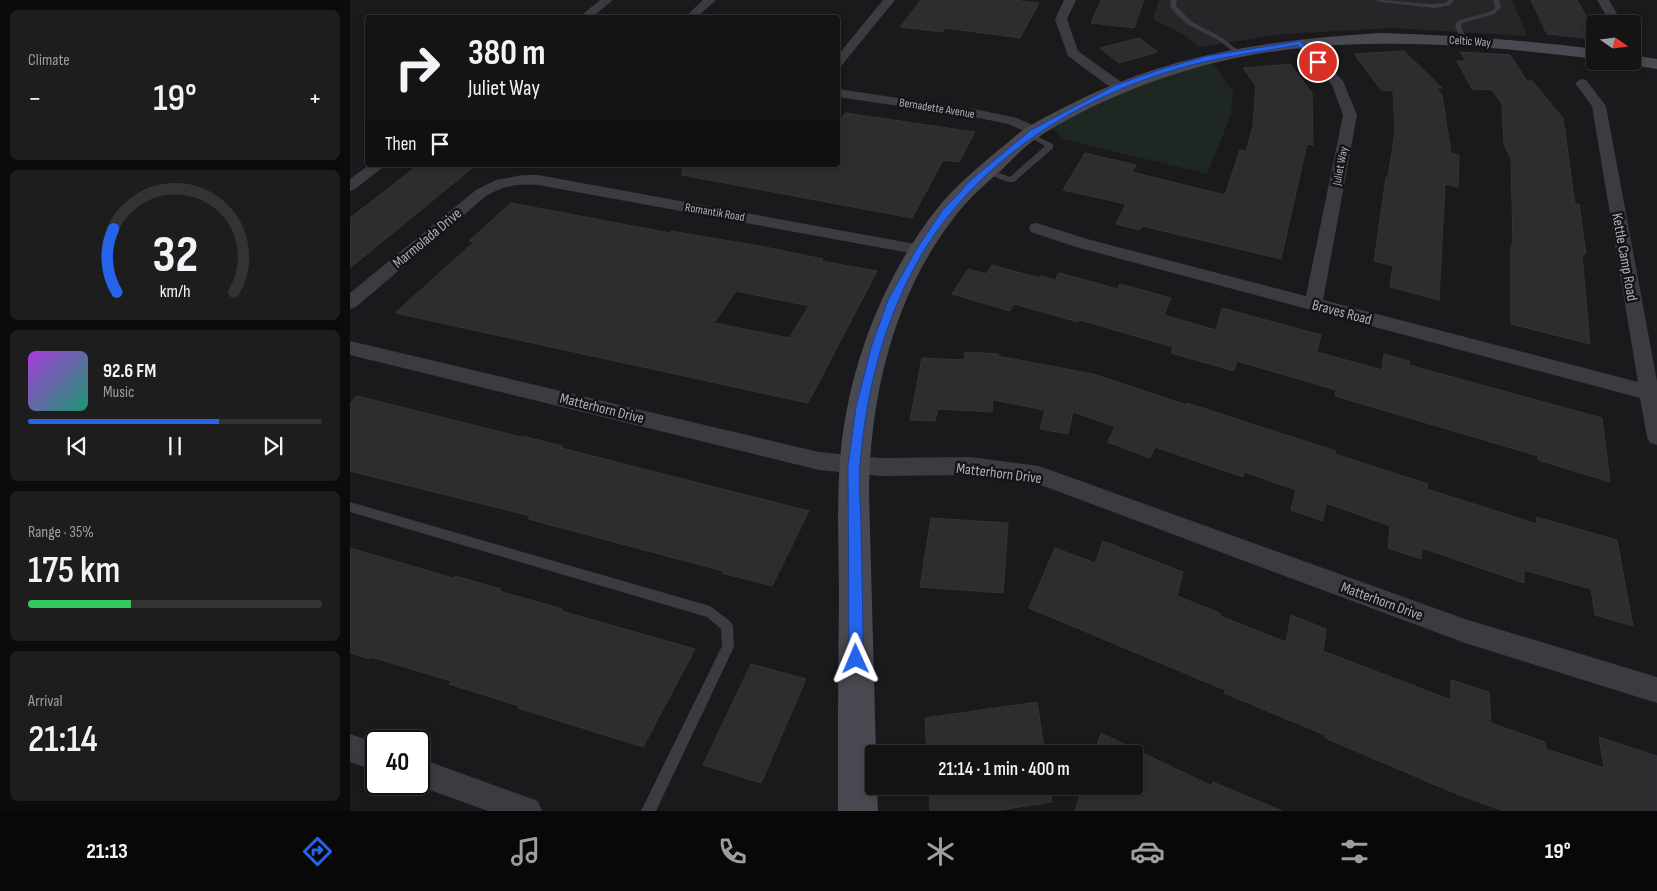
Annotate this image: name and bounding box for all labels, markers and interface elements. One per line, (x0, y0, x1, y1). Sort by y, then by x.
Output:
north arrow (1586, 15, 1641, 70)
map controls (1586, 15, 1641, 70)
text: 380 m (468, 32, 546, 75)
street label: Celtic Way (1448, 33, 1492, 50)
icon: right (385, 35, 450, 100)
pin (1297, 41, 1339, 83)
icon: arrive (1304, 48, 1332, 76)
text: Climate (28, 51, 70, 70)
text: Juliet Way (468, 75, 540, 102)
text: 19° (153, 76, 197, 121)
text: − (28, 82, 42, 115)
text: + (308, 82, 322, 115)
street label: Bernadette Avenue (898, 95, 976, 122)
icon: arrive (426, 130, 454, 158)
text: Then (385, 133, 416, 156)
street label: Juliet Way (1329, 145, 1352, 188)
street label: Romantik Road (684, 200, 746, 225)
street label: Marmolada Drive (389, 204, 466, 273)
street label: Kettle Camp Road (1607, 212, 1642, 302)
text: 32 (152, 224, 198, 287)
text: km/h (160, 281, 190, 302)
street label: Braves Road (1310, 295, 1374, 330)
text: 92.6 FM (103, 360, 156, 383)
text: Music (103, 383, 134, 402)
street label: Matterhorn Drive (558, 389, 646, 428)
icon: previous (63, 432, 91, 460)
icon: pause (161, 432, 189, 460)
icon: next (259, 432, 287, 460)
street label: Matterhorn Drive (955, 459, 1043, 488)
text: Range · 35% (28, 523, 94, 542)
text: 175 km (28, 548, 120, 593)
street label: Matterhorn Drive (1338, 578, 1425, 625)
position arrow (829, 632, 881, 684)
text: Arrival (28, 692, 62, 711)
text: 21:14 (28, 717, 98, 762)
speed limit sign: 40 (365, 730, 430, 795)
text: 21:14 · 1 min · 400 m (938, 758, 1070, 781)
icon: directions (300, 834, 335, 869)
icon: music (508, 834, 543, 869)
icon: phone (715, 834, 750, 869)
icon: climate (923, 834, 958, 869)
icon: car (1130, 834, 1165, 869)
icon: filters (1337, 834, 1372, 869)
text: 21:13 (86, 838, 128, 865)
text: 19° (1545, 838, 1571, 865)

